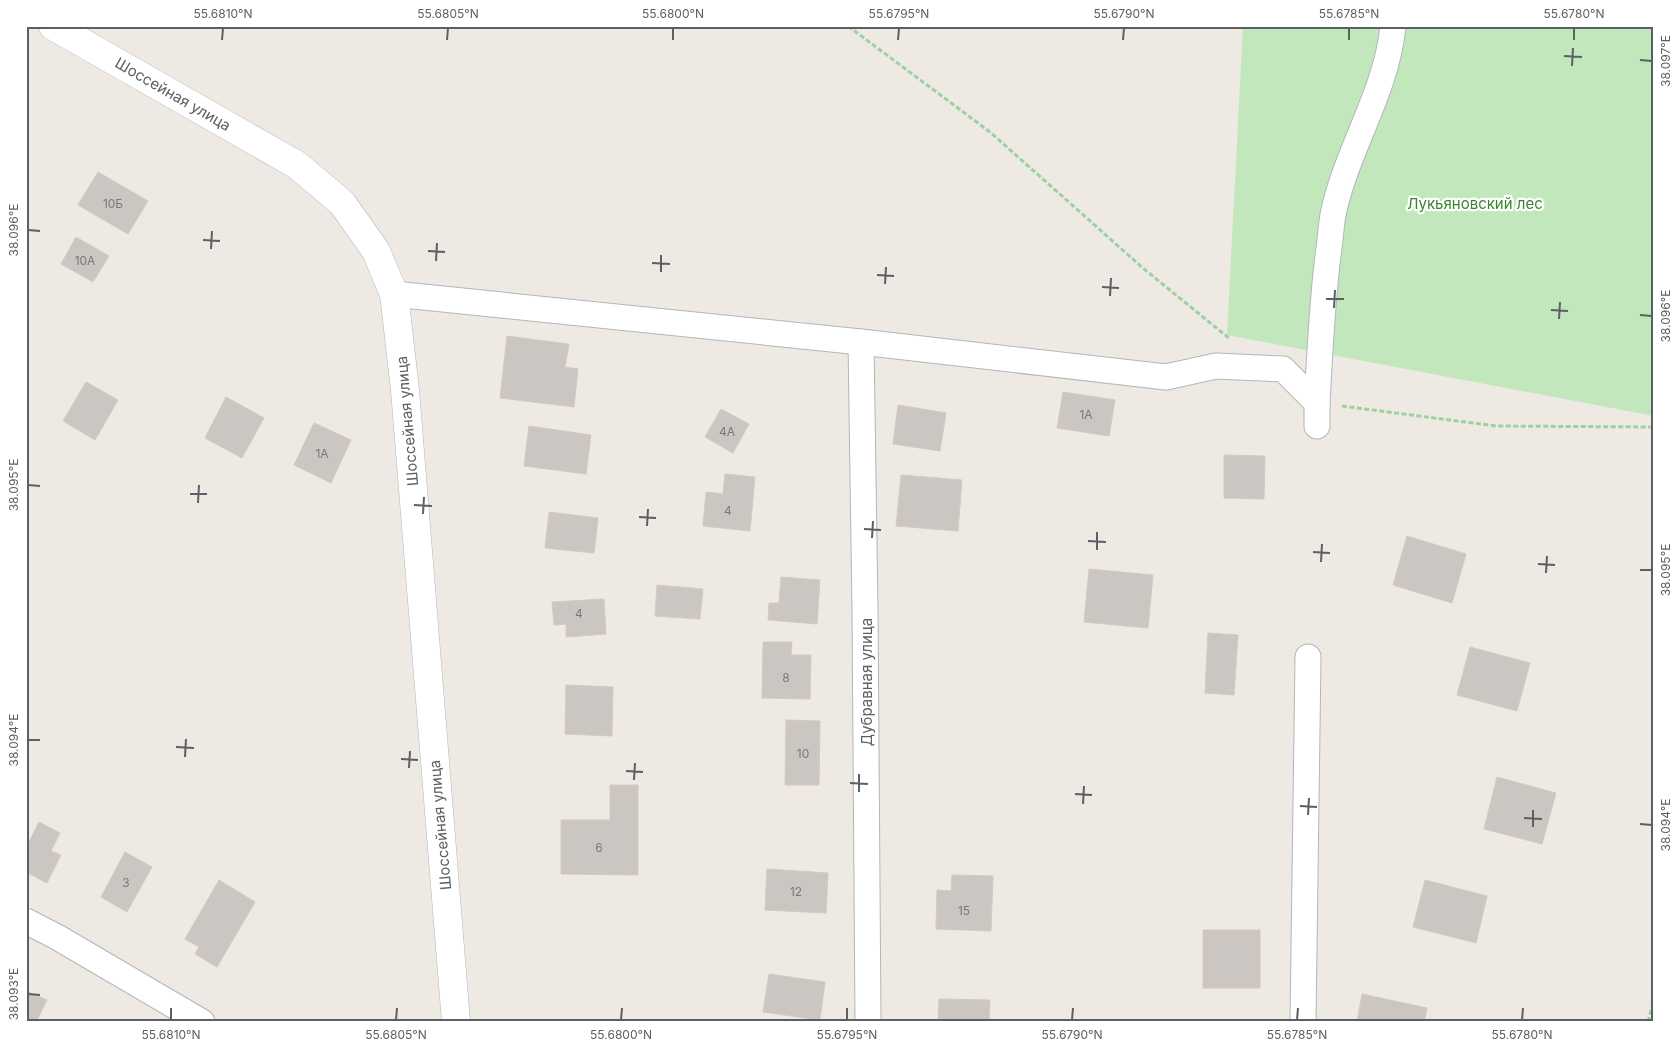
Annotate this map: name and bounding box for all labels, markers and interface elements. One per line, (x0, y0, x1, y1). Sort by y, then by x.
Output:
text: 55.6810°N (193, 6, 253, 21)
text: 55.6805°N (417, 6, 479, 21)
text: 55.6800°N (642, 6, 704, 21)
text: 55.6795°N (869, 6, 929, 21)
text: 55.6790°N (1093, 6, 1155, 21)
text: 55.6785°N (1319, 6, 1379, 21)
text: 55.6780°N (1544, 6, 1604, 21)
text: 38.097°E (1658, 35, 1673, 87)
street label: Шоссейная улица (112, 53, 234, 135)
park label: Лукьяновский лес (1407, 194, 1543, 213)
house number: 10Б (103, 196, 123, 211)
text: 38.096°E (6, 204, 21, 256)
house number: 10А (75, 253, 95, 268)
text: 38.096°E (1658, 290, 1673, 342)
street label: Шоссейная улица (392, 355, 422, 487)
house number: 1А (1079, 407, 1093, 422)
house number: 4А (719, 424, 735, 439)
house number: 1А (315, 446, 329, 461)
text: 38.095°E (6, 459, 21, 511)
house number: 4 (724, 503, 732, 518)
text: 38.095°E (1658, 544, 1673, 596)
house number: 4 (575, 606, 583, 621)
street label: Дубравная улица (857, 618, 876, 746)
house number: 8 (782, 670, 790, 685)
text: 38.094°E (6, 714, 21, 766)
house number: 10 (797, 746, 809, 761)
street label: Шоссейная улица (425, 759, 455, 891)
text: 38.094°E (1658, 799, 1673, 851)
house number: 6 (595, 840, 603, 855)
house number: 3 (122, 875, 130, 890)
house number: 12 (790, 884, 802, 899)
house number: 15 (958, 903, 970, 918)
text: 38.093°E (6, 968, 21, 1020)
text: 55.6810°N (141, 1027, 201, 1042)
text: 55.6805°N (365, 1027, 427, 1042)
text: 55.6800°N (590, 1027, 652, 1042)
text: 55.6795°N (817, 1027, 877, 1042)
text: 55.6790°N (1041, 1027, 1103, 1042)
text: 55.6785°N (1267, 1027, 1327, 1042)
text: 55.6780°N (1492, 1027, 1552, 1042)

